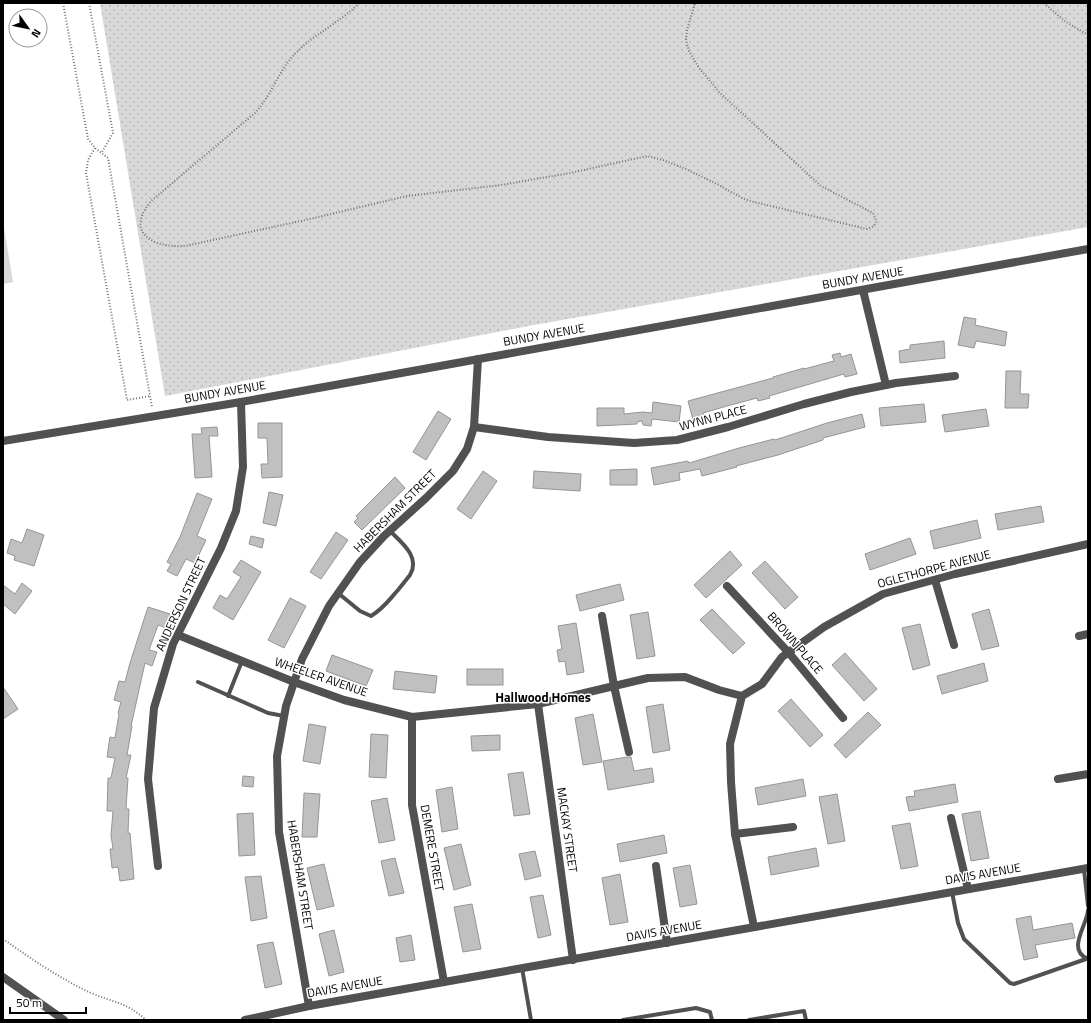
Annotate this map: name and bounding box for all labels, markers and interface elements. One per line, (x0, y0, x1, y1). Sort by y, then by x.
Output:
north arrow (8, 8, 48, 48)
text: N (28, 26, 45, 41)
street label: BUNDY AVENUE (821, 261, 906, 294)
street label: BUNDY AVENUE (502, 318, 587, 351)
street label: BUNDY AVENUE (183, 375, 268, 408)
street label: WYNN PLACE (677, 399, 749, 436)
street label: HABERSHAM STREET (349, 464, 441, 557)
street label: OGLETHORPE AVENUE (875, 544, 993, 593)
street label: ANDERSON STREET (150, 553, 211, 654)
street label: BROWN PLACE (763, 607, 828, 678)
street label: WHEELER AVENUE (272, 652, 371, 701)
district label: Hallwood Homes (495, 687, 591, 707)
street label: MACKAY STREET (552, 786, 583, 874)
street label: DEMERE STREET (416, 803, 450, 893)
street label: HABERSHAM STREET (282, 819, 319, 932)
street label: DAVIS AVENUE (944, 857, 1023, 889)
street label: DAVIS AVENUE (625, 914, 704, 946)
street label: DAVIS AVENUE (306, 970, 385, 1002)
scale bar (10, 989, 86, 1015)
text: 50 m (16, 993, 42, 1012)

